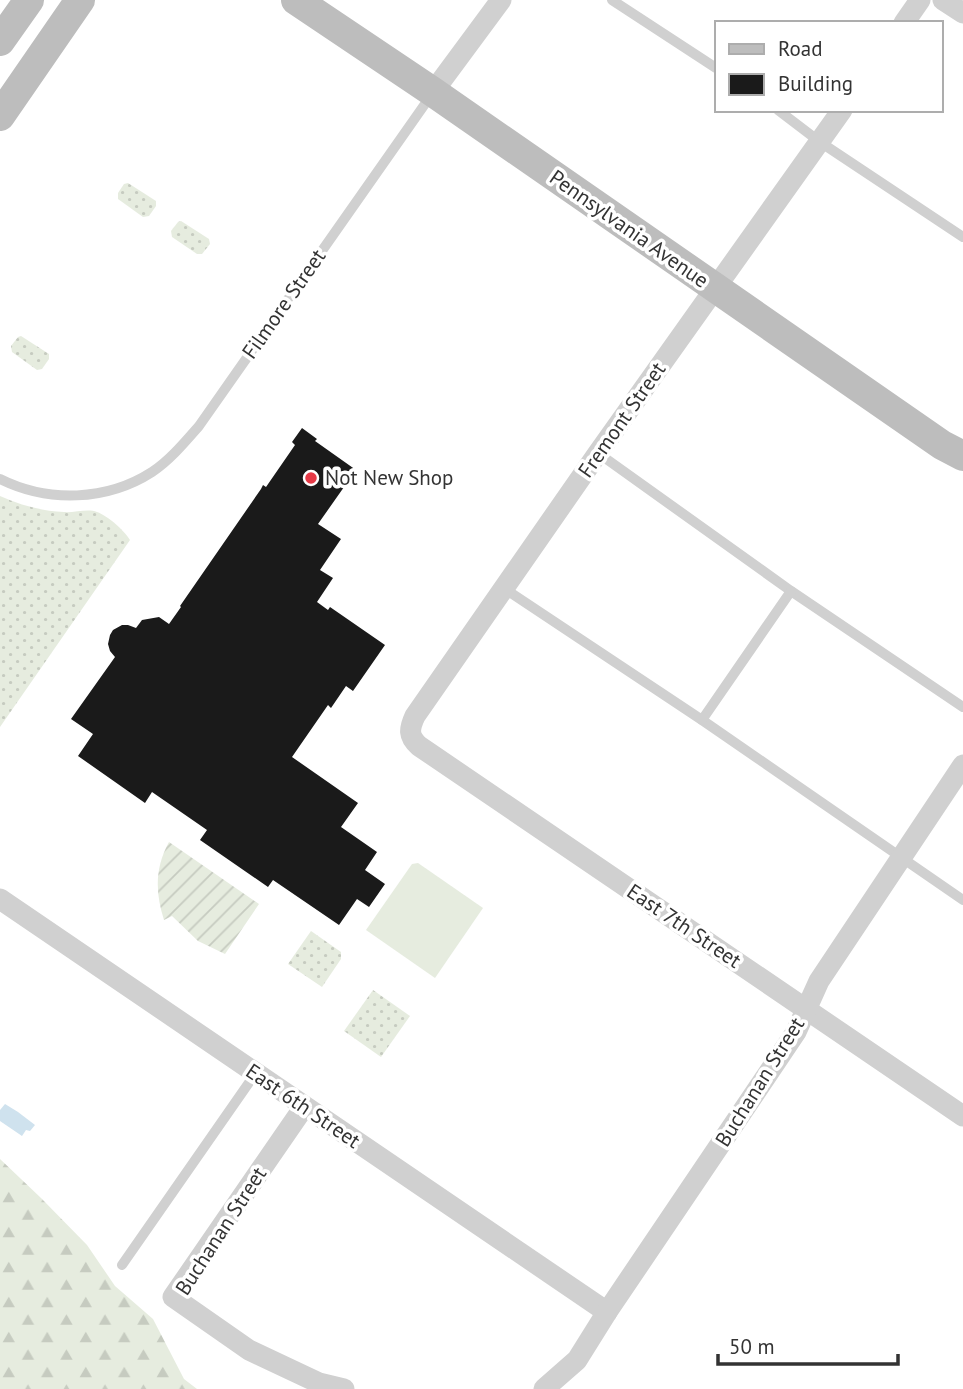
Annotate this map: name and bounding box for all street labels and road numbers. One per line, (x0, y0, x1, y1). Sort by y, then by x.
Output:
street label: Pennsylvania Avenue (545, 164, 714, 294)
street label: Filmore Street (236, 244, 331, 364)
street label: Fremont Street (572, 357, 671, 483)
street label: East 7th Street (622, 877, 747, 974)
street label: Buchanan Street (709, 1012, 810, 1151)
street label: East 6th Street (241, 1057, 366, 1154)
street label: Buchanan Street (169, 1161, 272, 1300)

